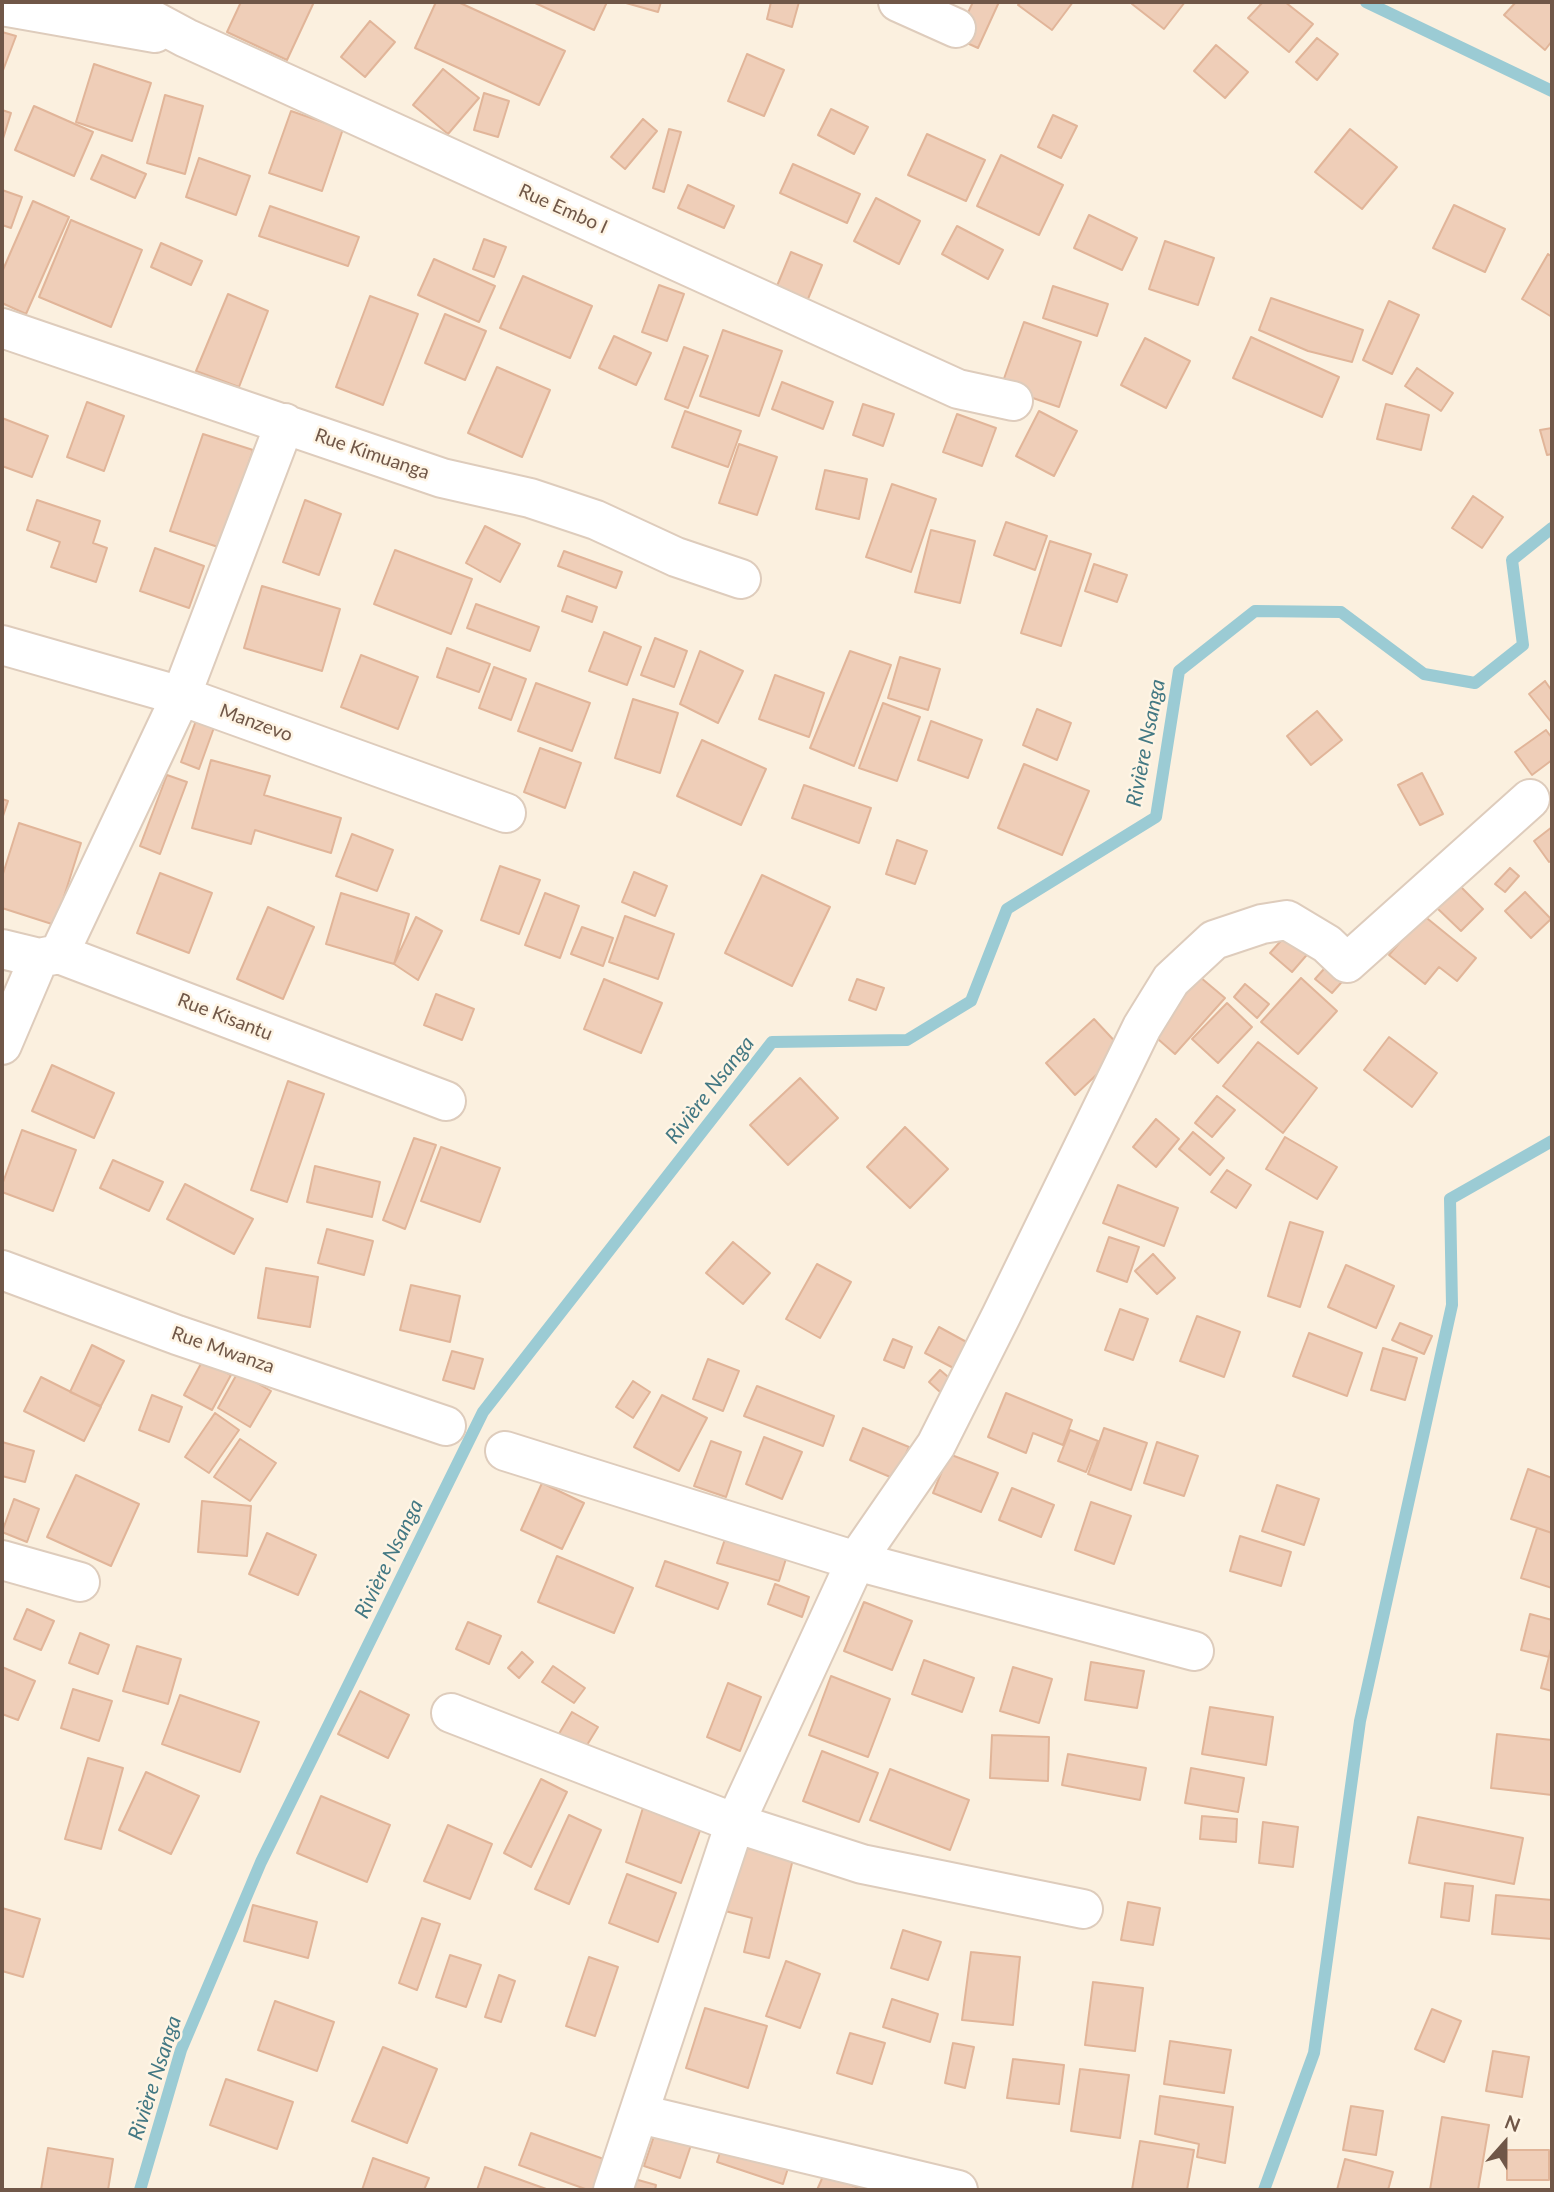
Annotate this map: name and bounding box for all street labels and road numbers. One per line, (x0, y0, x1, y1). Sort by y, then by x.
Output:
street label: Rue Embo I (515, 179, 611, 239)
street label: Rue Kimuanga (312, 424, 432, 484)
street label: Manzevo (216, 699, 296, 747)
street label: Rue Kisantu (174, 988, 276, 1046)
street label: Rue Mwanza (169, 1322, 277, 1378)

